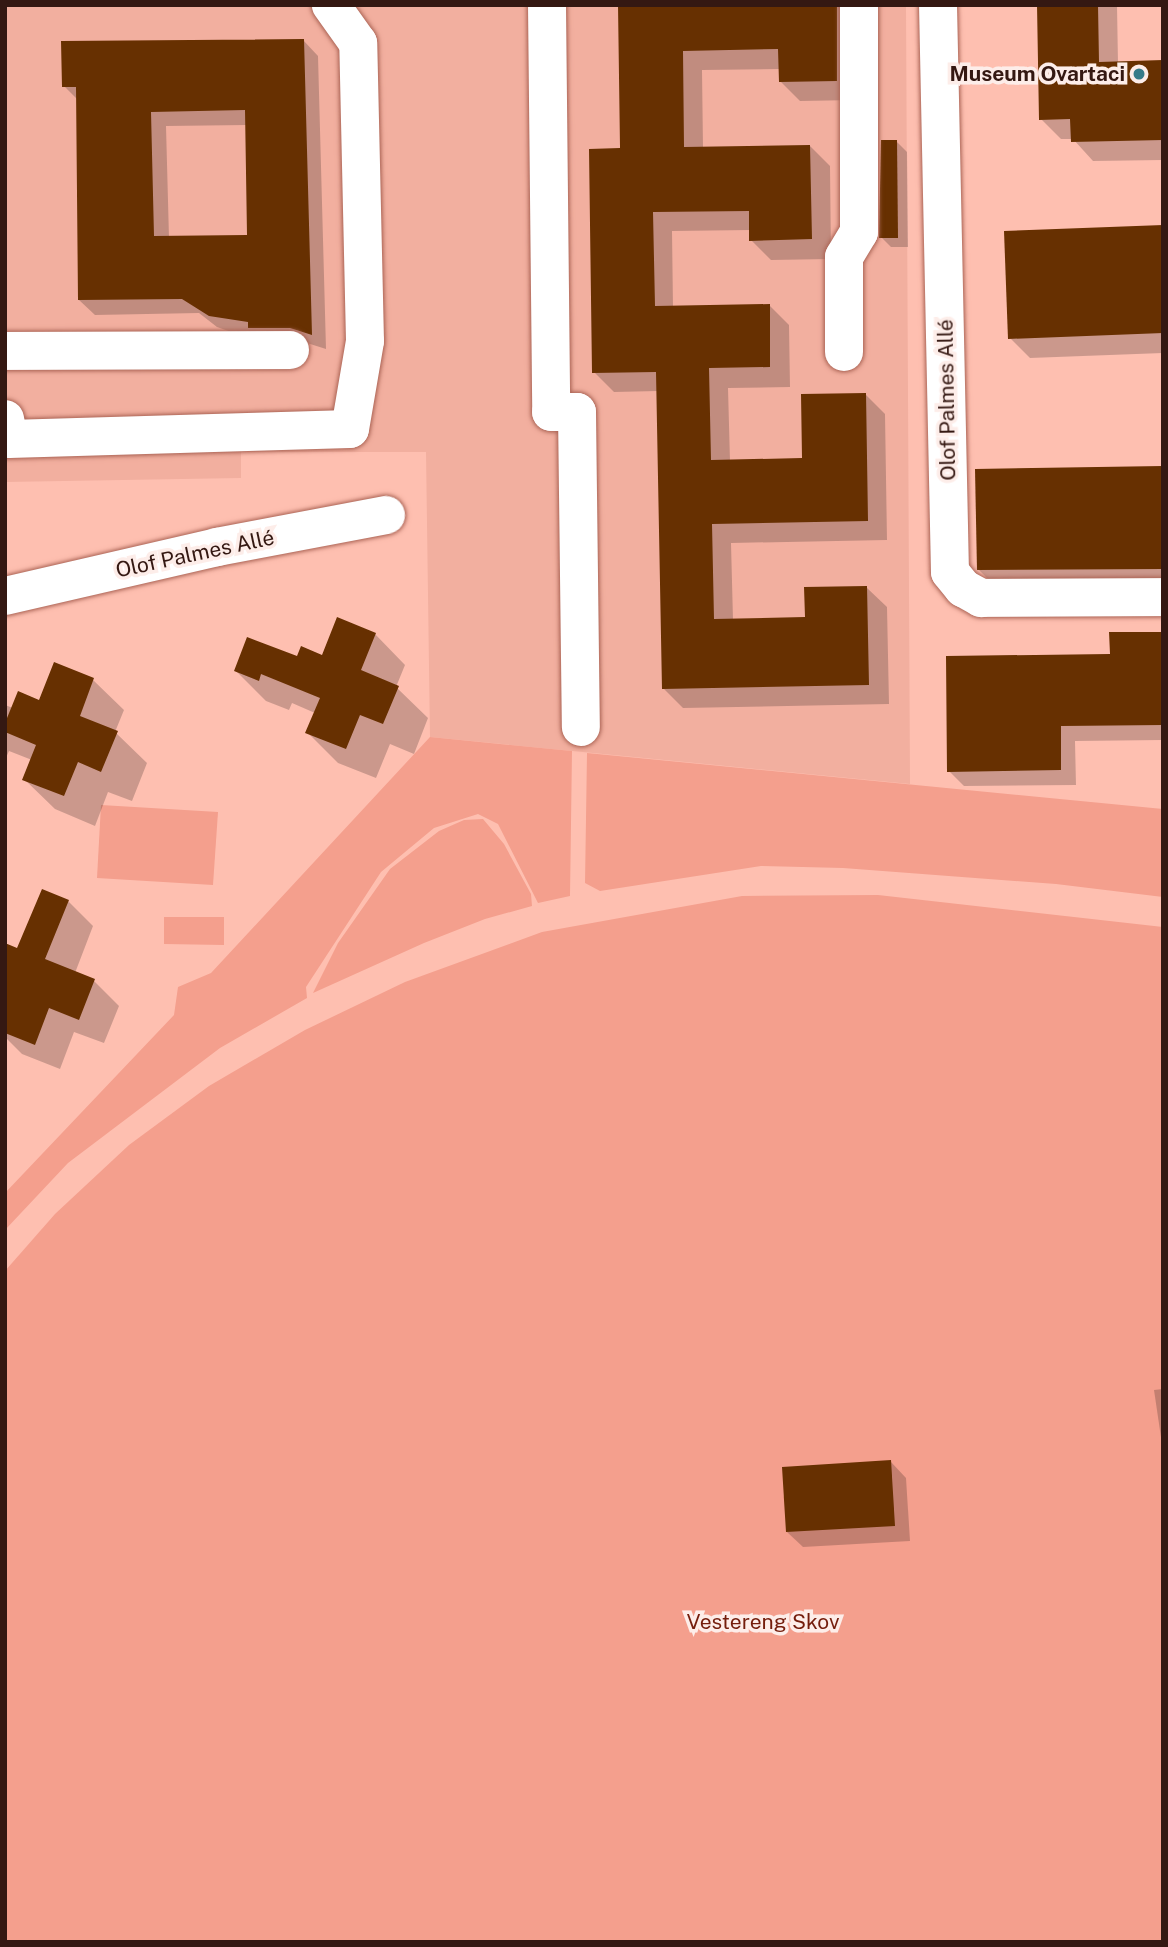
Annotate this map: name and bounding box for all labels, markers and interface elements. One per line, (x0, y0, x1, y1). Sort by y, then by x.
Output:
place label: Museum Ovartaci (949, 61, 1125, 87)
marker: Museum Ovartaci (1131, 66, 1147, 82)
street label: Olof Palmes Allé (933, 319, 961, 481)
street label: Olof Palmes Allé (113, 525, 277, 583)
park label: Vestereng Skov (686, 1609, 840, 1635)

